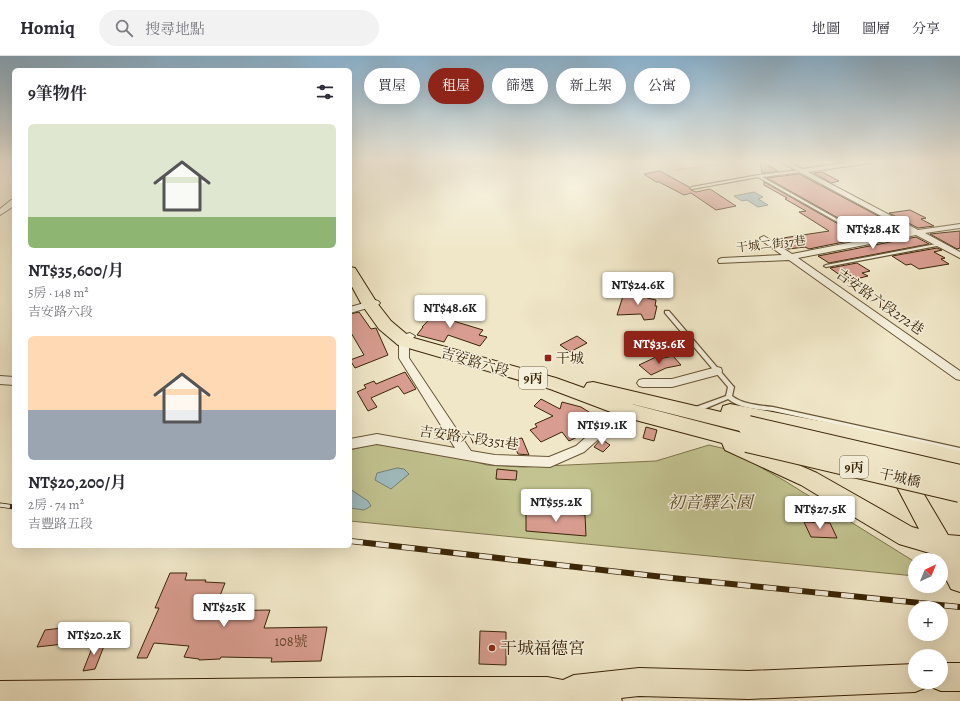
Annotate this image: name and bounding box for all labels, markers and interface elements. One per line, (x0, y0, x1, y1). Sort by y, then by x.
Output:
search box (99, 10, 379, 46)
text: Homiq (20, 15, 75, 41)
icon: search (113, 17, 135, 39)
text: 搜尋地點 (145, 19, 205, 39)
text: 地圖 (812, 19, 840, 38)
text: 圖層 (862, 19, 890, 38)
text: 分享 (912, 19, 940, 38)
chip: 買屋 (364, 68, 420, 104)
chip: 租屋 (428, 68, 484, 104)
chip: 篩選 (492, 68, 548, 104)
chip: 新上架 (556, 68, 626, 104)
chip: 公寓 (634, 68, 690, 104)
icon: filters (314, 81, 336, 103)
text: 9筆物件 (28, 82, 87, 105)
icon: home (146, 150, 218, 222)
pin: NT$28.4K (832, 216, 914, 250)
text: NT$28.4K (846, 220, 900, 237)
street label: 干城二街37巷 (735, 232, 807, 256)
text: NT$35,600/月 (28, 259, 125, 282)
street label: 吉安路六段272巷 (832, 265, 928, 339)
pin: NT$24.6K (597, 272, 679, 306)
text: NT$24.6K (611, 276, 665, 293)
text: 5房 · 148 m² (28, 284, 89, 301)
pin: NT$48.6K (409, 295, 491, 329)
text: NT$48.6K (423, 299, 477, 316)
text: 吉安路六段 (28, 303, 93, 320)
pin: NT$35.6K (618, 331, 700, 365)
text: NT$35.6K (633, 335, 685, 352)
street label: 吉安路六段 (439, 343, 511, 381)
place label: 干城 (556, 349, 584, 368)
marker: 干城 (543, 353, 553, 363)
icon: home (146, 362, 218, 434)
road number: 9丙 (519, 367, 547, 389)
pin: NT$19.1K (561, 412, 643, 446)
text: NT$19.1K (577, 416, 627, 433)
street label: 吉安路六段351巷 (418, 422, 520, 454)
road number: 9丙 (840, 456, 868, 478)
street label: 干城橋 (877, 464, 923, 492)
text: NT$20,200/月 (28, 471, 127, 494)
pin: NT$55.2K (515, 489, 597, 523)
park label: 初音驛公園 (668, 491, 755, 514)
text: NT$55.2K (530, 493, 582, 510)
text: 2房 · 74 m² (28, 496, 84, 513)
pin: NT$27.5K (779, 496, 861, 530)
text: NT$27.5K (794, 500, 846, 517)
text: 吉豐路五段 (28, 515, 93, 532)
north arrow (908, 553, 948, 593)
map controls (908, 553, 948, 689)
pin: NT$25K (191, 594, 257, 628)
text: NT$25K (202, 598, 246, 615)
button: + (908, 601, 948, 641)
pin: NT$20.2K (53, 622, 135, 656)
text: NT$20.2K (67, 626, 121, 643)
house number: 108號 (274, 632, 308, 651)
place label: 干城福德宮 (500, 637, 585, 660)
marker: 干城福德宮 (487, 643, 497, 653)
button: − (908, 649, 948, 689)

